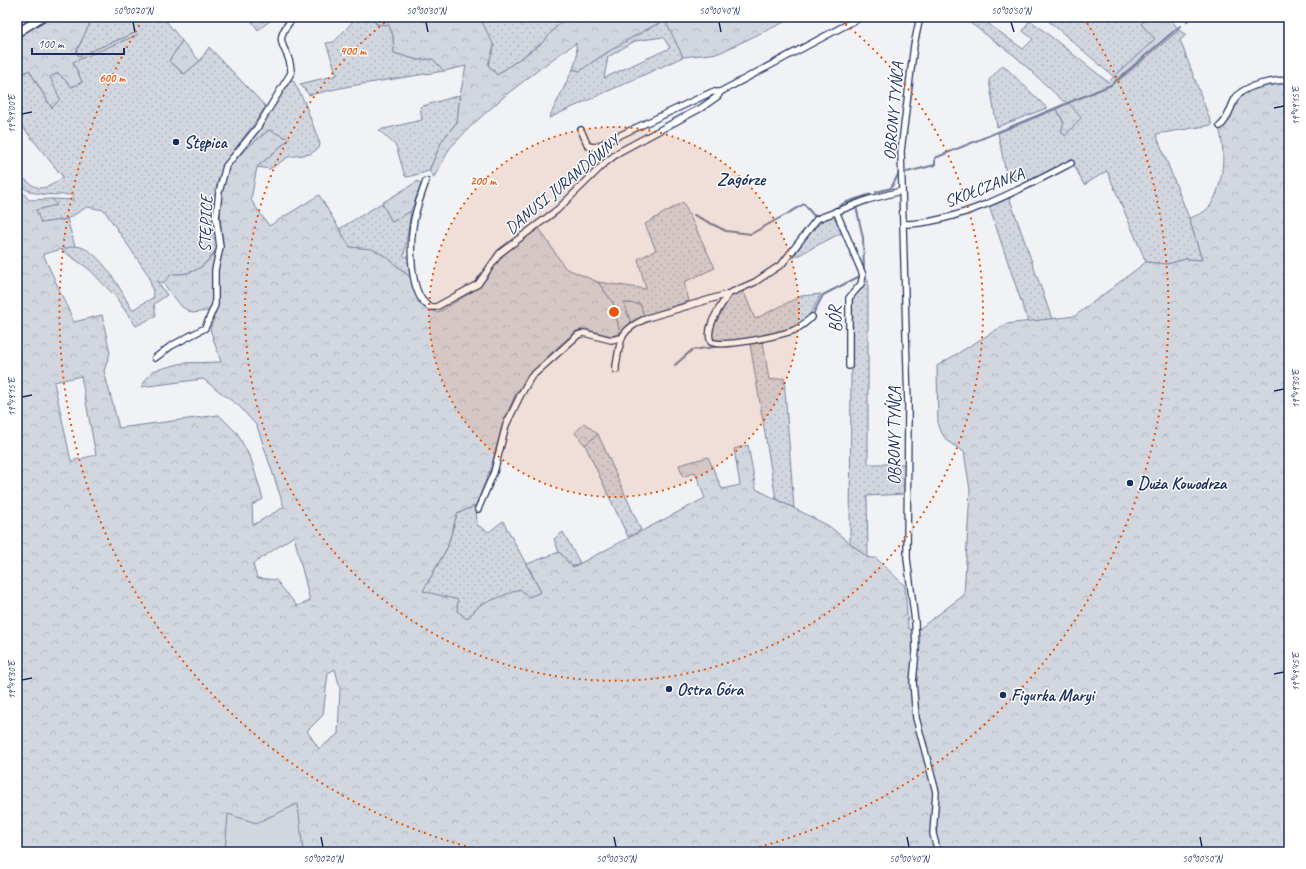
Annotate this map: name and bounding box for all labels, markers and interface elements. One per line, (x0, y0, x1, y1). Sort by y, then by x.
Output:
text: 50°00'20"N (113, 4, 155, 17)
text: 50°00'30"N (406, 4, 448, 17)
text: 50°00'40"N (699, 4, 741, 17)
text: 50°00'50"N (991, 4, 1033, 17)
scale bar (32, 30, 124, 56)
text: 100 m (38, 36, 65, 52)
text: 400 m (340, 43, 367, 59)
street label: OBRONY TYŃCA (878, 60, 908, 161)
text: 600 m (99, 70, 126, 86)
text: 19°49'15"E (1289, 85, 1302, 125)
text: 19°49'00"E (5, 93, 18, 133)
street label: DANUSI JURANDÓWNY (500, 128, 626, 238)
place label: Stępica (184, 132, 229, 153)
marker: Stępica (171, 137, 181, 147)
street label: SKOŁCZANKA (941, 163, 1027, 212)
district label: Zagórze (717, 168, 767, 190)
text: 200 m (470, 173, 497, 189)
street label: STĘPICE (194, 193, 217, 253)
street label: BÓR (824, 304, 846, 332)
centre of rings (607, 305, 621, 319)
text: 19°49'30"E (1289, 368, 1302, 408)
text: 19°49'15"E (5, 376, 18, 416)
street label: OBRONY TYŃCA (883, 385, 905, 485)
place label: Duża Kowodrza (1138, 473, 1228, 494)
marker: Duża Kowodrza (1125, 478, 1135, 488)
text: 19°49'45"E (1289, 651, 1302, 691)
text: 19°49'30"E (5, 659, 18, 699)
place label: Ostra Góra (677, 679, 745, 700)
marker: Ostra Góra (664, 684, 674, 694)
place label: Figurka Maryi (1011, 685, 1097, 706)
marker: Figurka Maryi (998, 690, 1008, 700)
text: 50°00'20"N (303, 852, 345, 865)
text: 50°00'30"N (596, 852, 638, 865)
text: 50°00'40"N (889, 852, 931, 865)
text: 50°00'50"N (1182, 852, 1224, 865)

